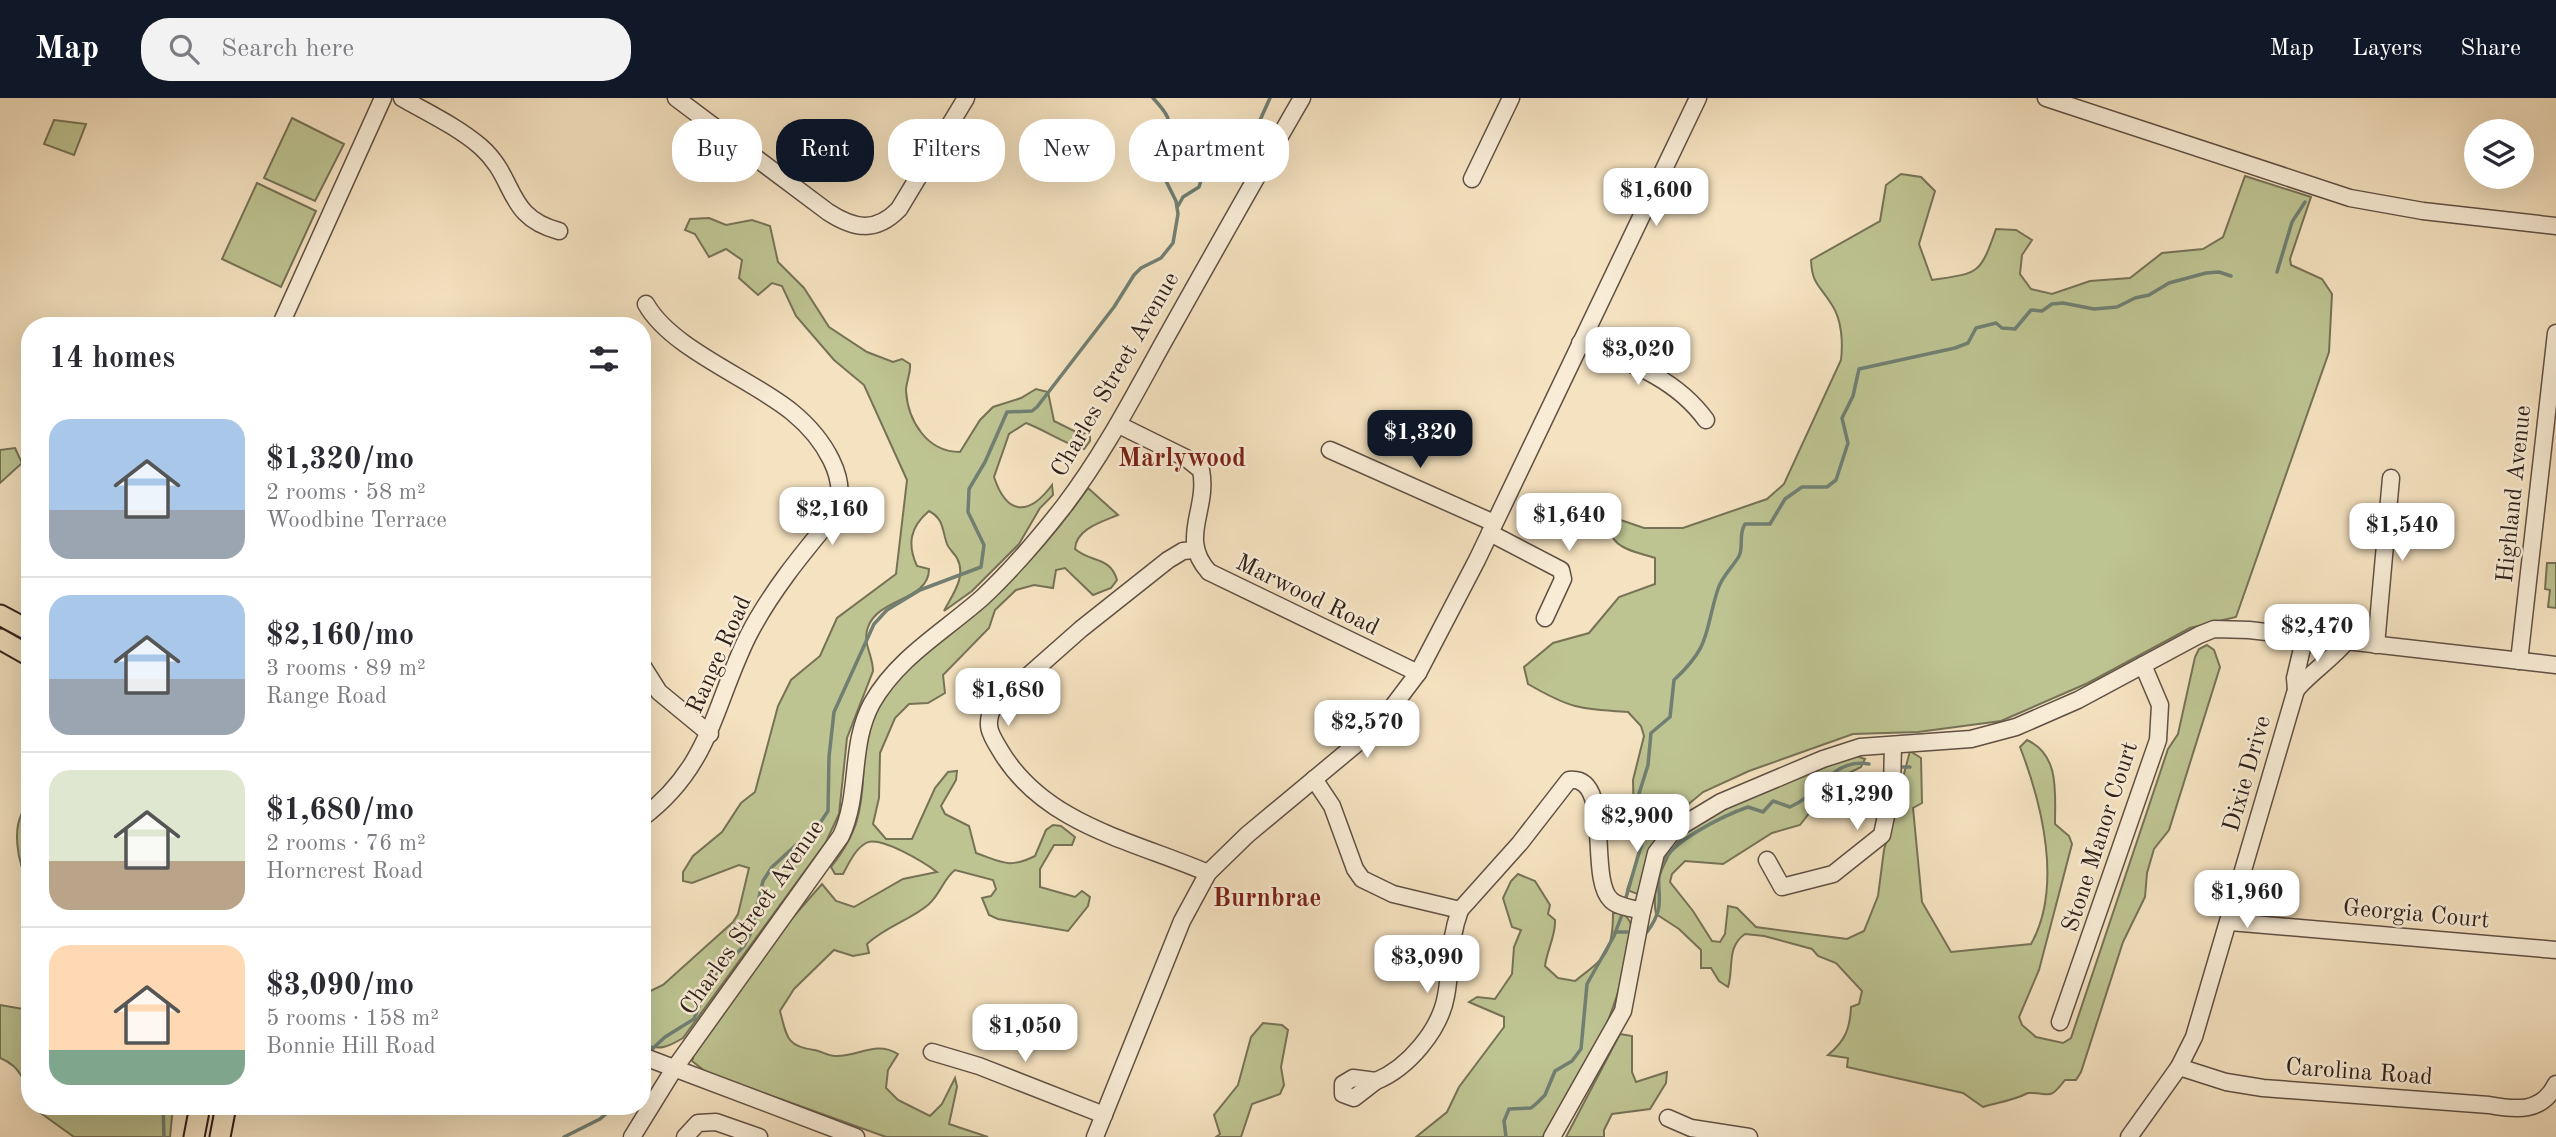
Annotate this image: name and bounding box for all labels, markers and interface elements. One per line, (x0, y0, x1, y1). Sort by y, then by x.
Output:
search box (141, 18, 631, 81)
icon: search (165, 30, 203, 68)
text: Map (35, 33, 99, 66)
text: Search here (221, 36, 354, 62)
text: Map (2270, 37, 2314, 61)
text: Layers (2352, 37, 2422, 61)
text: Share (2460, 37, 2521, 61)
chip: Buy (672, 119, 762, 182)
chip: Rent (776, 119, 874, 182)
chip: Filters (888, 119, 1005, 182)
chip: New (1019, 119, 1115, 182)
chip: Apartment (1129, 119, 1289, 182)
map controls (2464, 119, 2534, 189)
button: layers (2464, 119, 2534, 189)
pin: $1,600 (1599, 169, 1713, 228)
text: $1,600 (1619, 179, 1693, 202)
street label: Charles Street Avenue (1048, 269, 1184, 481)
pin: $3,020 (1581, 328, 1695, 387)
text: $3,020 (1601, 338, 1675, 361)
icon: filters (585, 340, 623, 378)
text: 14 homes (49, 344, 175, 374)
street label: Highland Avenue (2494, 404, 2536, 584)
pin: $1,320 (1363, 410, 1477, 470)
text: $1,320 (1383, 421, 1457, 444)
text: $1,320/mo (266, 445, 414, 475)
district label: Marlywood (1118, 446, 1246, 472)
icon: home (105, 447, 189, 531)
text: 2 rooms · 58 m² (266, 481, 426, 504)
pin: $2,160 (775, 488, 889, 547)
pin: $1,640 (1512, 494, 1626, 553)
text: $2,160 (795, 498, 869, 521)
text: $1,640 (1532, 504, 1606, 527)
pin: $1,540 (2345, 504, 2459, 563)
text: Woodbine Terrace (266, 509, 447, 532)
text: $1,540 (2365, 514, 2439, 537)
street label: Marwood Road (1232, 551, 1382, 641)
street label: Range Road (683, 592, 757, 718)
pin: $2,470 (2260, 604, 2374, 664)
text: $2,470 (2280, 615, 2354, 638)
text: $2,160/mo (266, 621, 414, 651)
icon: home (105, 623, 189, 707)
text: 3 rooms · 89 m² (266, 657, 426, 680)
pin: $1,680 (951, 668, 1065, 728)
text: $1,680 (971, 679, 1045, 702)
text: Range Road (266, 685, 387, 708)
pin: $2,570 (1310, 700, 1424, 760)
text: $2,570 (1330, 711, 1404, 734)
street label: Dixie Drive (2220, 713, 2276, 835)
street label: Stone Manor Court (2059, 739, 2143, 935)
pin: $1,290 (1800, 772, 1914, 832)
text: $1,290 (1820, 783, 1894, 806)
pin: $2,900 (1580, 794, 1694, 854)
text: $1,680/mo (266, 796, 414, 826)
icon: home (105, 798, 189, 882)
text: $2,900 (1600, 805, 1674, 828)
street label: Charles Street Avenue (677, 816, 829, 1020)
text: 2 rooms · 76 m² (266, 832, 426, 855)
text: Horncrest Road (266, 860, 423, 883)
pin: $1,960 (2190, 870, 2304, 930)
text: $1,960 (2210, 881, 2284, 904)
district label: Burnbrae (1213, 886, 1322, 912)
street label: Georgia Court (2342, 897, 2490, 933)
pin: $3,090 (1370, 936, 1484, 995)
text: $3,090 (1390, 946, 1464, 969)
text: $3,090/mo (266, 971, 414, 1001)
icon: home (105, 973, 189, 1057)
pin: $1,050 (968, 1004, 1082, 1064)
text: 5 rooms · 158 m² (266, 1007, 439, 1030)
text: $1,050 (988, 1015, 1062, 1038)
text: Bonnie Hill Road (266, 1035, 436, 1058)
street label: Carolina Road (2285, 1056, 2433, 1090)

